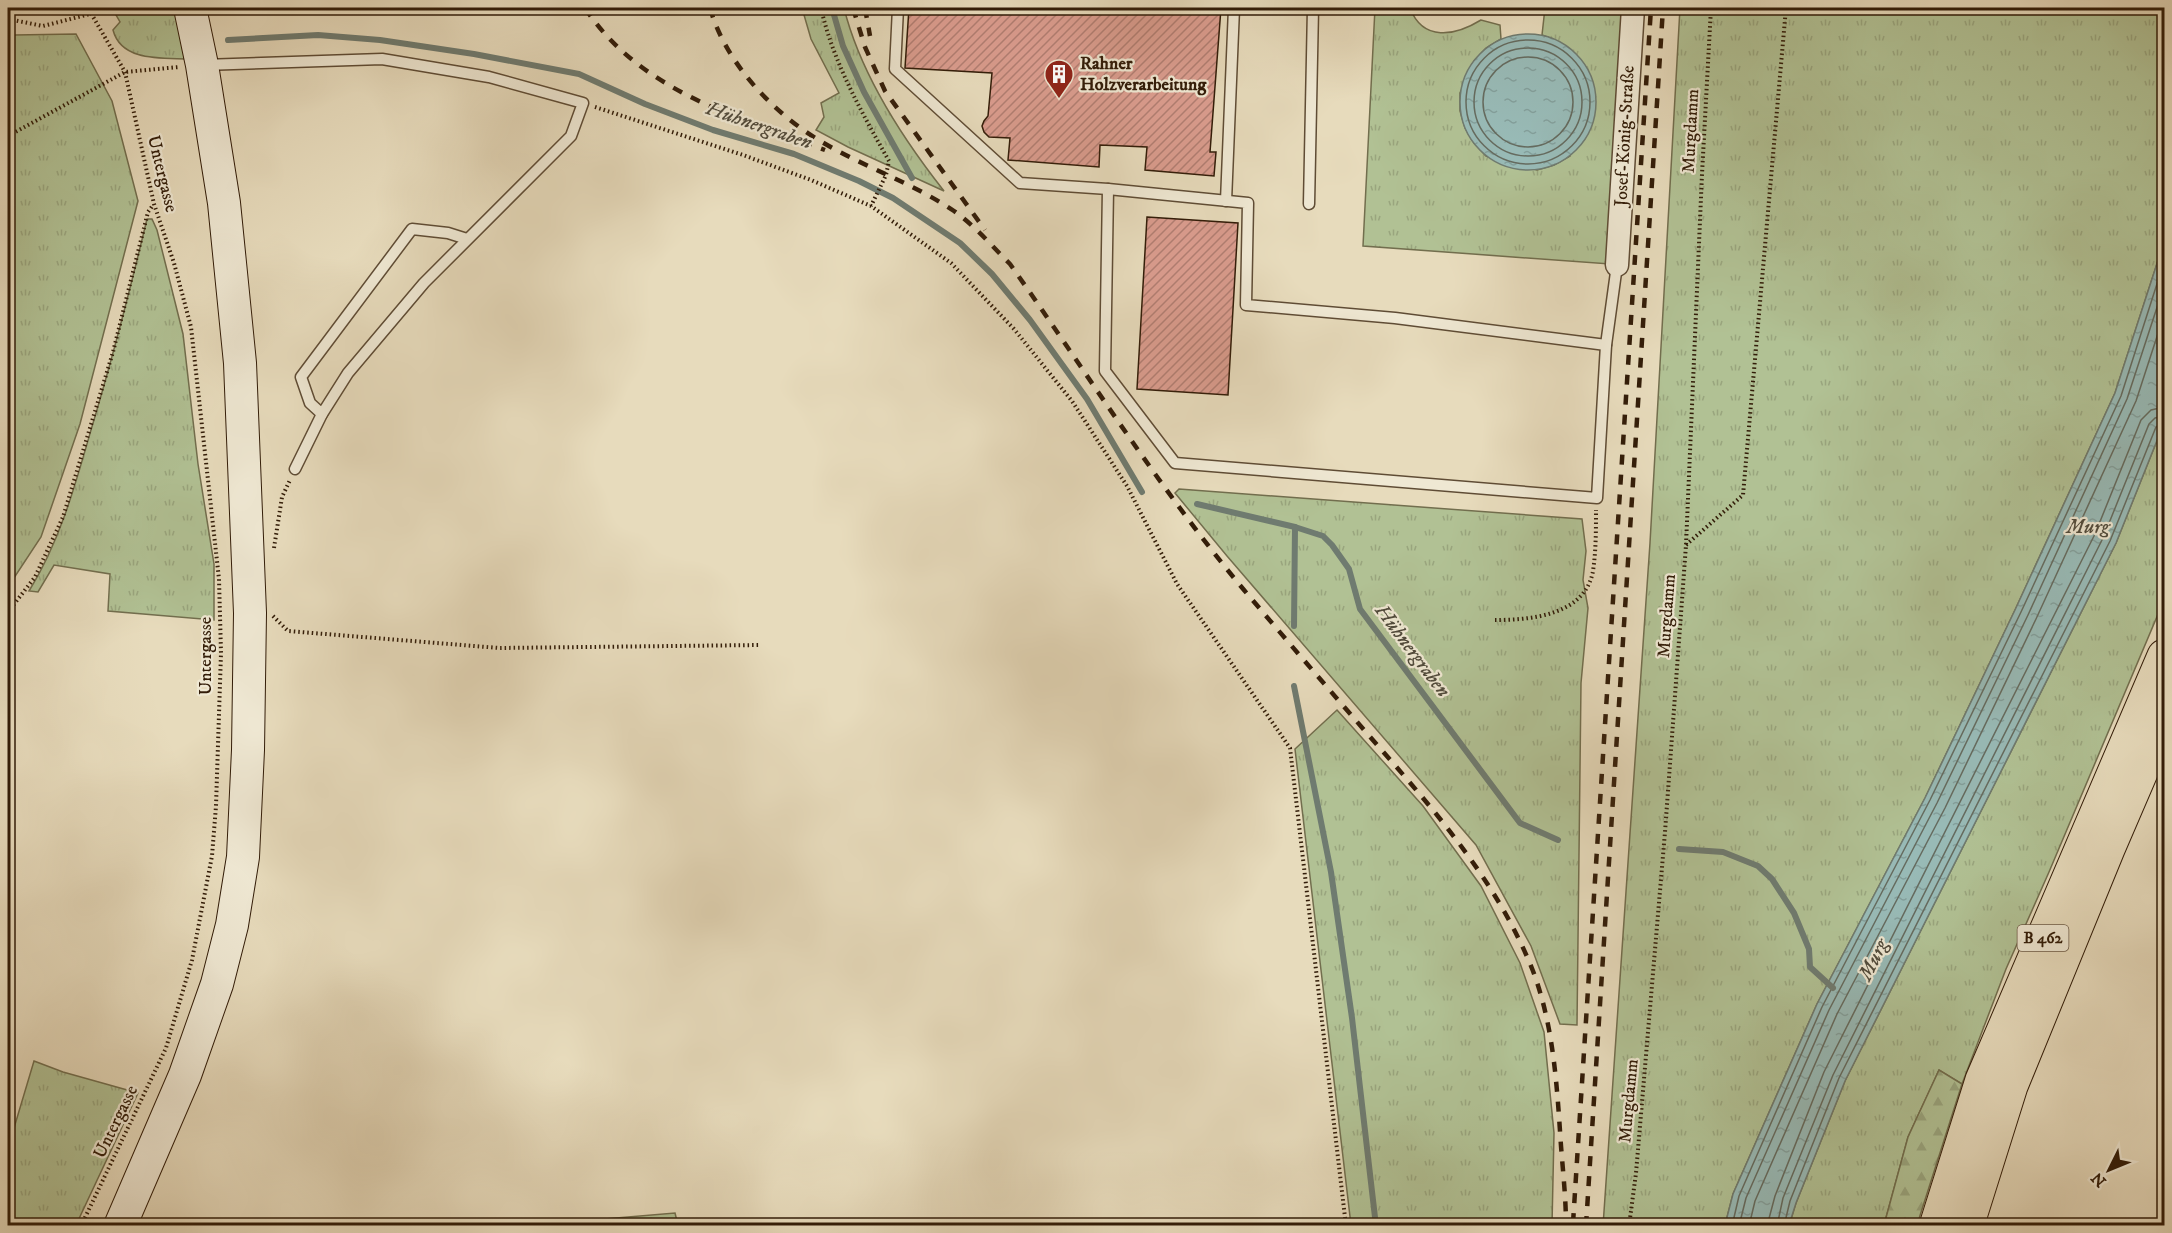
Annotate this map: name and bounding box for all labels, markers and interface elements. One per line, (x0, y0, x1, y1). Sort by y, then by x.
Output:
place label: Rahner Holzverarbeitung (1080, 53, 1207, 96)
building icon: Rahner Holzverarbeitung (1043, 58, 1075, 100)
street label: Josef-König-Straße (1610, 65, 1640, 209)
street label: Murgdamm (1678, 88, 1704, 174)
water label: Hühnergraben (702, 96, 815, 156)
street label: Untergasse (142, 133, 182, 215)
water label: Murg (2064, 515, 2111, 540)
street label: Murgdamm (1653, 573, 1681, 659)
water label: Hühnergraben (1368, 599, 1455, 703)
street label: Untergasse (195, 617, 217, 695)
road number: B 462 (2018, 925, 2068, 951)
water label: Murg (1852, 934, 1895, 987)
street label: Murgdamm (1614, 1058, 1644, 1144)
street label: Untergasse (89, 1082, 143, 1162)
north arrow (2079, 1140, 2139, 1200)
text: N (2087, 1168, 2111, 1191)

